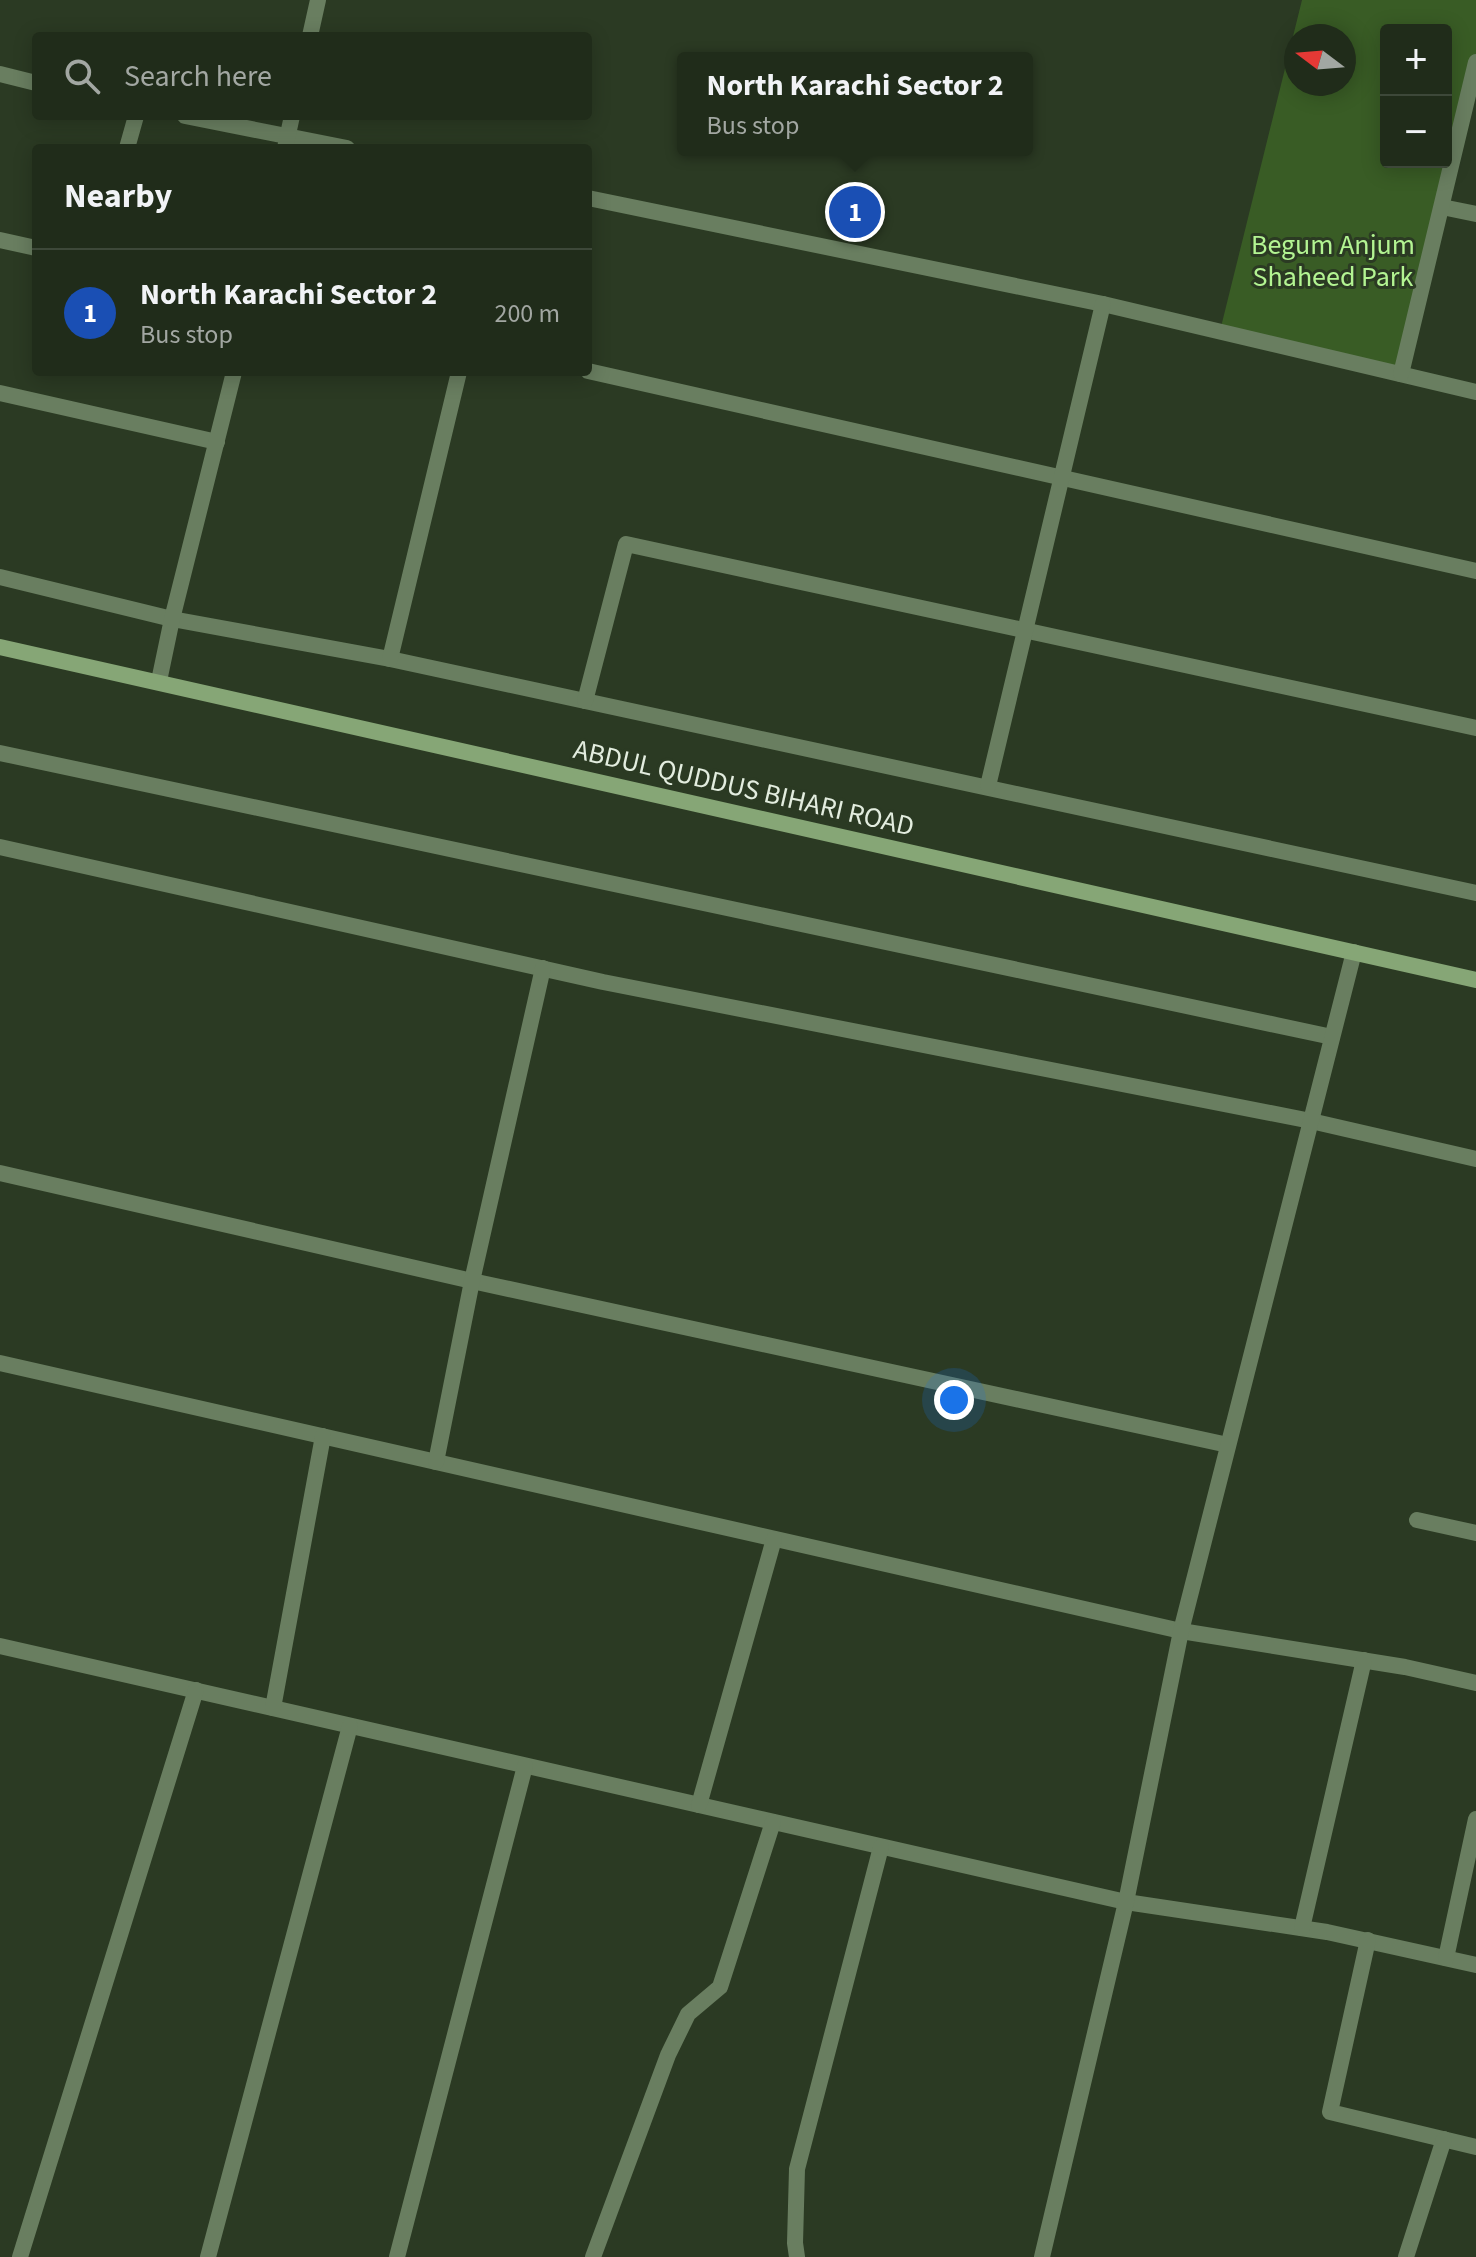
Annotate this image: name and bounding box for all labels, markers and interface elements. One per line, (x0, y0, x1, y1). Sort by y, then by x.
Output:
north arrow (1284, 24, 1356, 96)
map controls (1380, 24, 1452, 168)
button: + (1380, 24, 1452, 96)
search box (32, 32, 592, 120)
popup (677, 52, 1033, 156)
icon: search (60, 54, 104, 98)
text: Search here (124, 55, 272, 98)
text: North Karachi Sector 2 (706, 64, 1004, 107)
button: − (1380, 96, 1452, 168)
text: Bus stop (706, 107, 799, 144)
text: Nearby (64, 172, 172, 221)
pin: 1 (829, 182, 881, 242)
park label: Begum Anjum Shaheed Park (1251, 225, 1415, 297)
text: North Karachi Sector 2 (140, 273, 437, 316)
text: 1 (83, 295, 97, 332)
text: 200 m (494, 295, 560, 332)
text: Bus stop (140, 316, 233, 353)
street label: ABDUL QUDDUS BIHARI ROAD (570, 729, 918, 847)
your location (934, 1380, 974, 1420)

